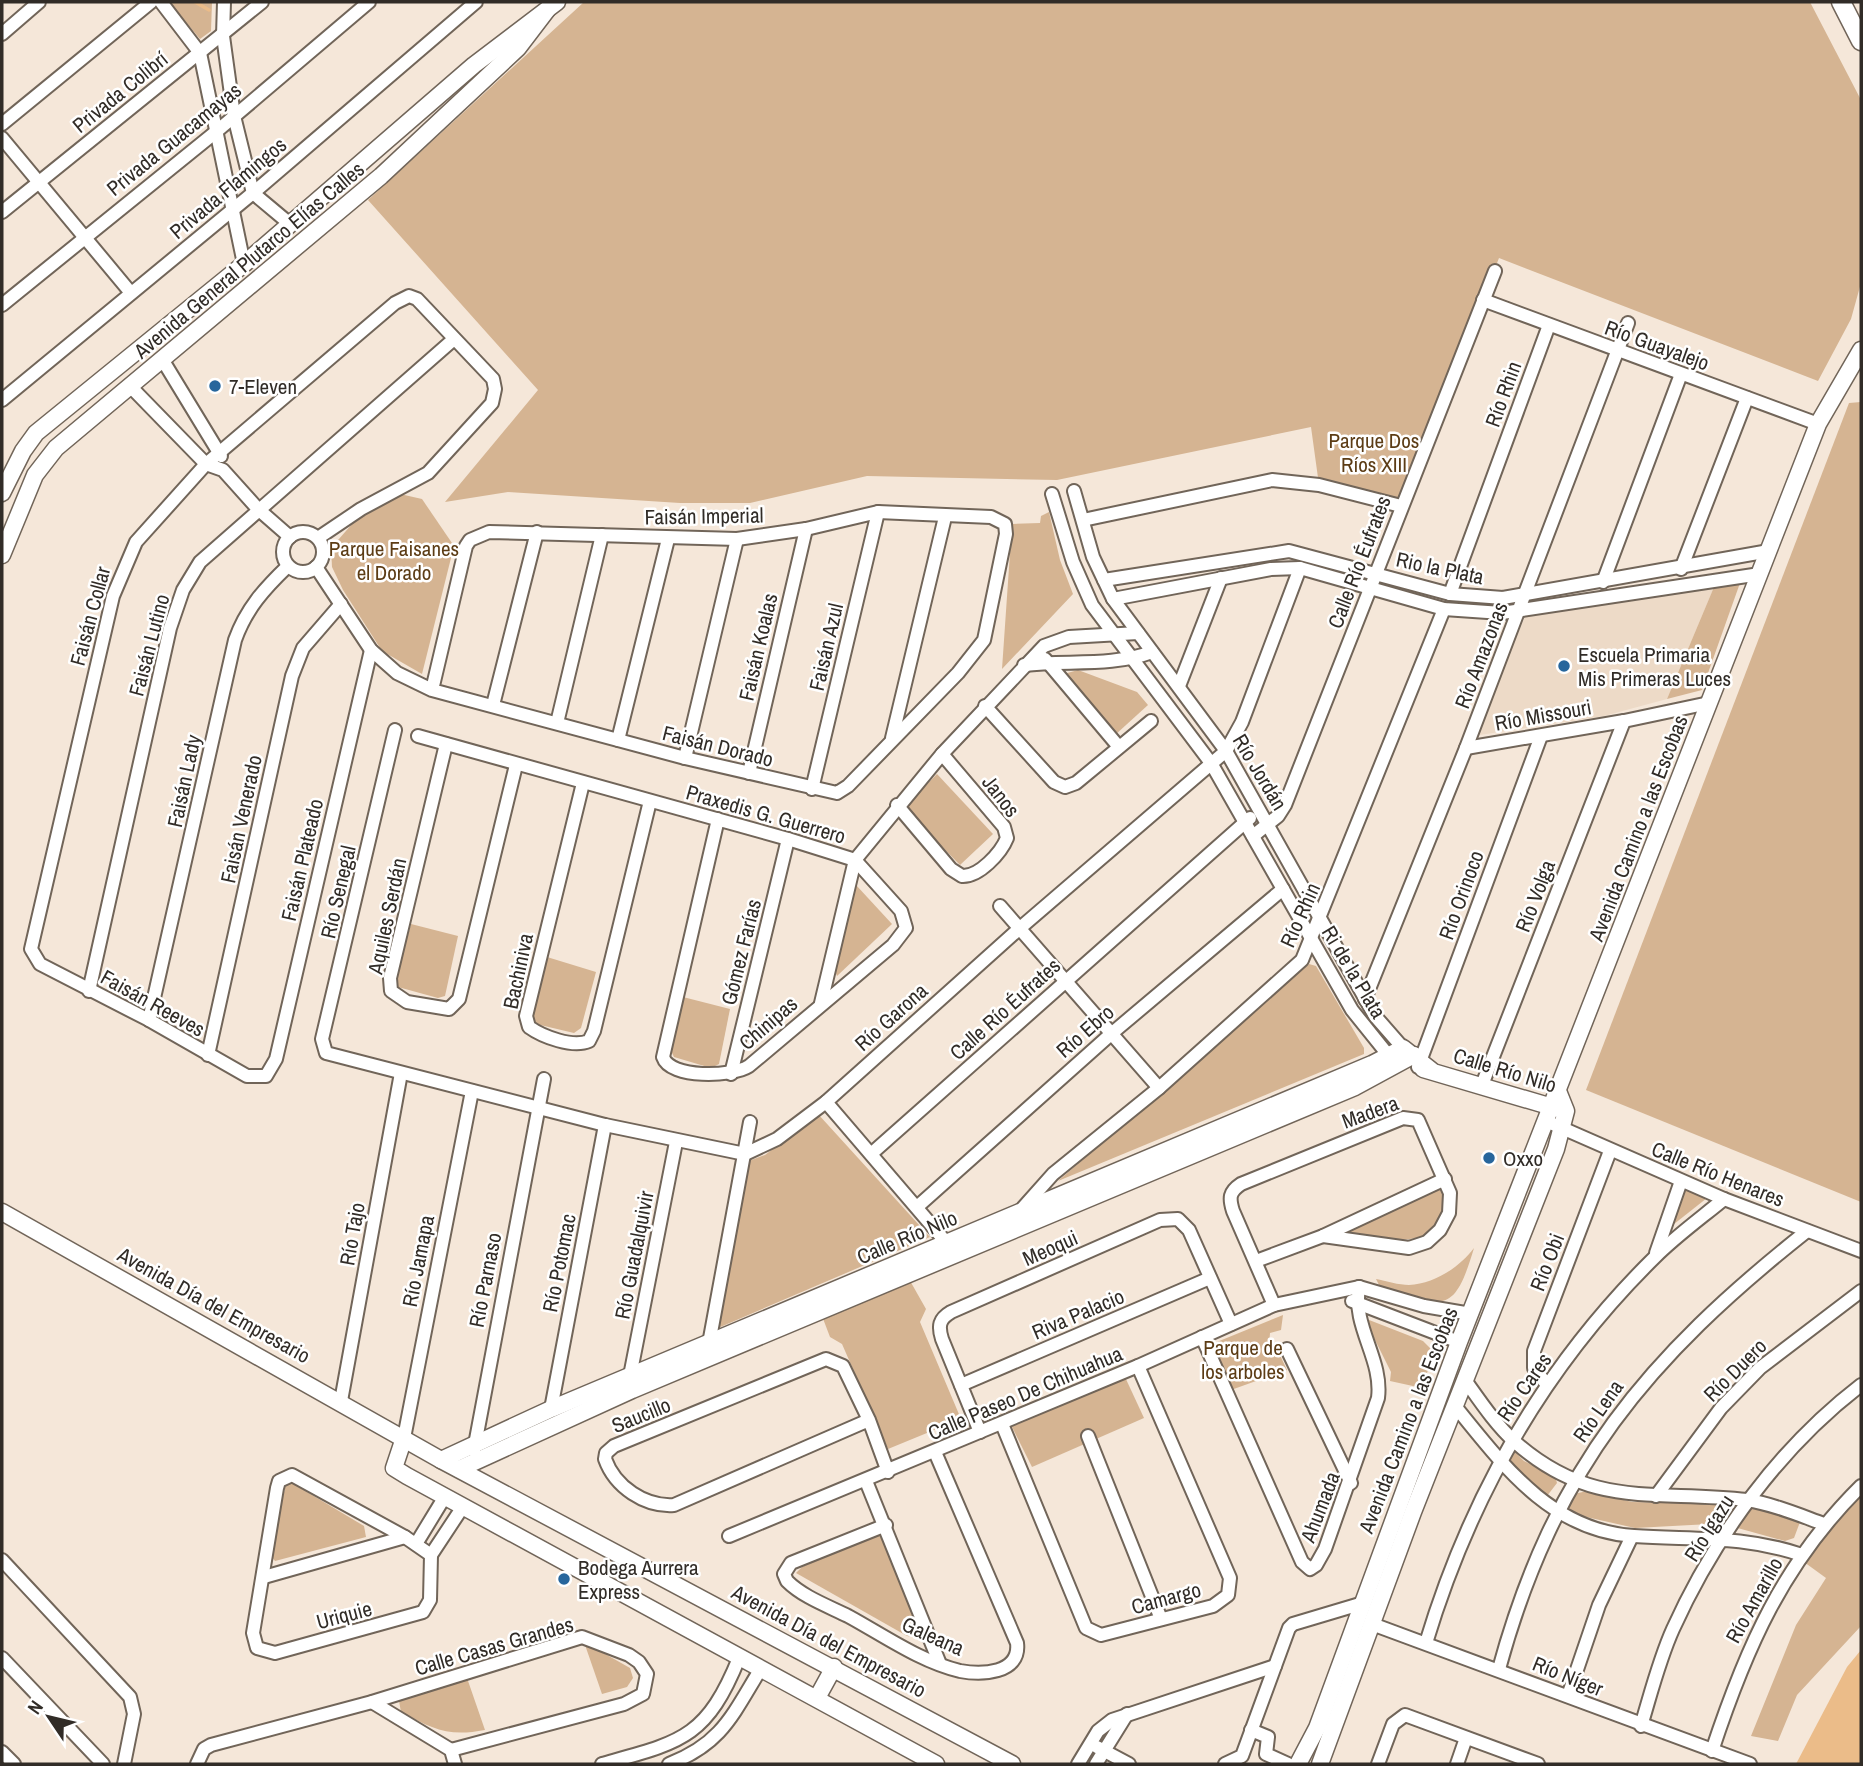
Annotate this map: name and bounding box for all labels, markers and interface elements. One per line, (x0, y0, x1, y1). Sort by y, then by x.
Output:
street label: Privada Colibrí (66, 44, 174, 139)
street label: Privada Guacamayas (101, 76, 247, 202)
street label: Privada Flamingos (163, 130, 293, 246)
street label: Avenida General Plutarco Elías Calles (127, 155, 370, 366)
street label: Río Guayalejo (1601, 313, 1713, 377)
street label: Río Rhin (1478, 357, 1528, 431)
place label: 7-Eleven (229, 372, 297, 401)
marker: 7-Eleven (207, 378, 223, 394)
park label: Parque Dos Ríos XIII (1329, 426, 1419, 479)
street label: Calle Río Éufrates (1320, 492, 1398, 632)
street label: Faisán Imperial (644, 500, 764, 532)
park label: Parque Faisanes el Dorado (329, 534, 459, 587)
street label: Rio la Plata (1393, 545, 1487, 592)
street label: Faisán Collar (63, 563, 117, 669)
street label: Faisán Lutino (121, 591, 177, 699)
street label: Faisán Koalas (732, 591, 784, 703)
street label: Río Amazonas (1447, 598, 1515, 712)
street label: Faisán Azul (802, 600, 850, 694)
place label: Escuela Primaria Mis Primeras Luces (1578, 640, 1731, 693)
marker: Escuela Primaria Mis Primeras Luces (1556, 658, 1572, 674)
street label: Río Missouri (1492, 692, 1594, 738)
street label: Avenida Camino a las Escobas (1581, 711, 1695, 946)
street label: Faisán Dorado (660, 718, 776, 774)
street label: Río Jordán (1226, 728, 1294, 816)
street label: Faisán Lady (160, 732, 208, 830)
street label: Faisán Venerado (213, 752, 269, 886)
street label: Janos (975, 769, 1027, 823)
street label: Praxedis G. Guerrero (683, 777, 849, 851)
street label: Faisán Plateado (274, 796, 330, 924)
street label: Río Senegal (313, 843, 363, 941)
street label: Río Orinoco (1431, 846, 1491, 944)
street label: Aquiles Serdán (360, 855, 413, 978)
street label: Río Volga (1508, 856, 1562, 936)
street label: Río Rhin (1273, 878, 1327, 952)
street label: Gómez Farías (714, 896, 768, 1008)
street label: Ri de la Plata (1315, 920, 1393, 1024)
street label: Bachiniva (496, 930, 540, 1011)
street label: Calle Río Éufrates (943, 951, 1067, 1067)
street label: Faisán Reeves (96, 962, 210, 1044)
street label: Río Garona (848, 976, 934, 1058)
street label: Chinipas (732, 989, 804, 1057)
street label: Río Ebro (1050, 998, 1120, 1064)
street label: Calle Río Nilo (1450, 1041, 1560, 1099)
street label: Madera (1338, 1088, 1403, 1136)
street label: Calle Río Henares (1647, 1134, 1789, 1214)
place label: Oxxo (1503, 1144, 1543, 1173)
marker: Oxxo (1481, 1150, 1497, 1166)
street label: Río Guadalquivir (607, 1188, 661, 1322)
street label: Río Tajo (332, 1200, 372, 1268)
street label: Calle Río Nilo (852, 1203, 962, 1271)
street label: Río Potomac (535, 1211, 583, 1315)
street label: Río Jamapa (395, 1212, 441, 1309)
street label: Meoqui (1018, 1223, 1082, 1273)
street label: Río Obi (1523, 1229, 1571, 1295)
street label: Río Parnaso (462, 1230, 508, 1330)
street label: Avenida Día del Empresario (112, 1239, 316, 1370)
street label: Riva Palacio (1027, 1282, 1129, 1346)
street label: Avenida Camino a las Escobas (1351, 1303, 1465, 1538)
street label: Río Duero (1697, 1332, 1773, 1408)
park label: Parque de los arboles (1201, 1333, 1285, 1386)
street label: Calle Paseo De Chihuahua (923, 1339, 1127, 1447)
street label: Río Cares (1490, 1347, 1558, 1427)
street label: Río Lena (1566, 1374, 1630, 1448)
street label: Saucillo (607, 1390, 675, 1440)
street label: Ahumada (1293, 1467, 1347, 1548)
street label: Río Igazu (1677, 1489, 1741, 1567)
street label: Río Amarillo (1719, 1552, 1789, 1648)
place label: Bodega Aurrera Express (578, 1553, 699, 1606)
marker: Bodega Aurrera Express (556, 1571, 572, 1587)
street label: Camargo (1128, 1575, 1204, 1621)
street label: Avenida Día del Empresario (726, 1577, 931, 1705)
street label: Uriquie (313, 1594, 375, 1636)
street label: Calle Casas Grandes (411, 1610, 577, 1682)
street label: Galeana (897, 1610, 969, 1663)
street label: Río Níger (1528, 1649, 1608, 1703)
north arrow (14, 1682, 84, 1752)
text: N (21, 1695, 49, 1719)

